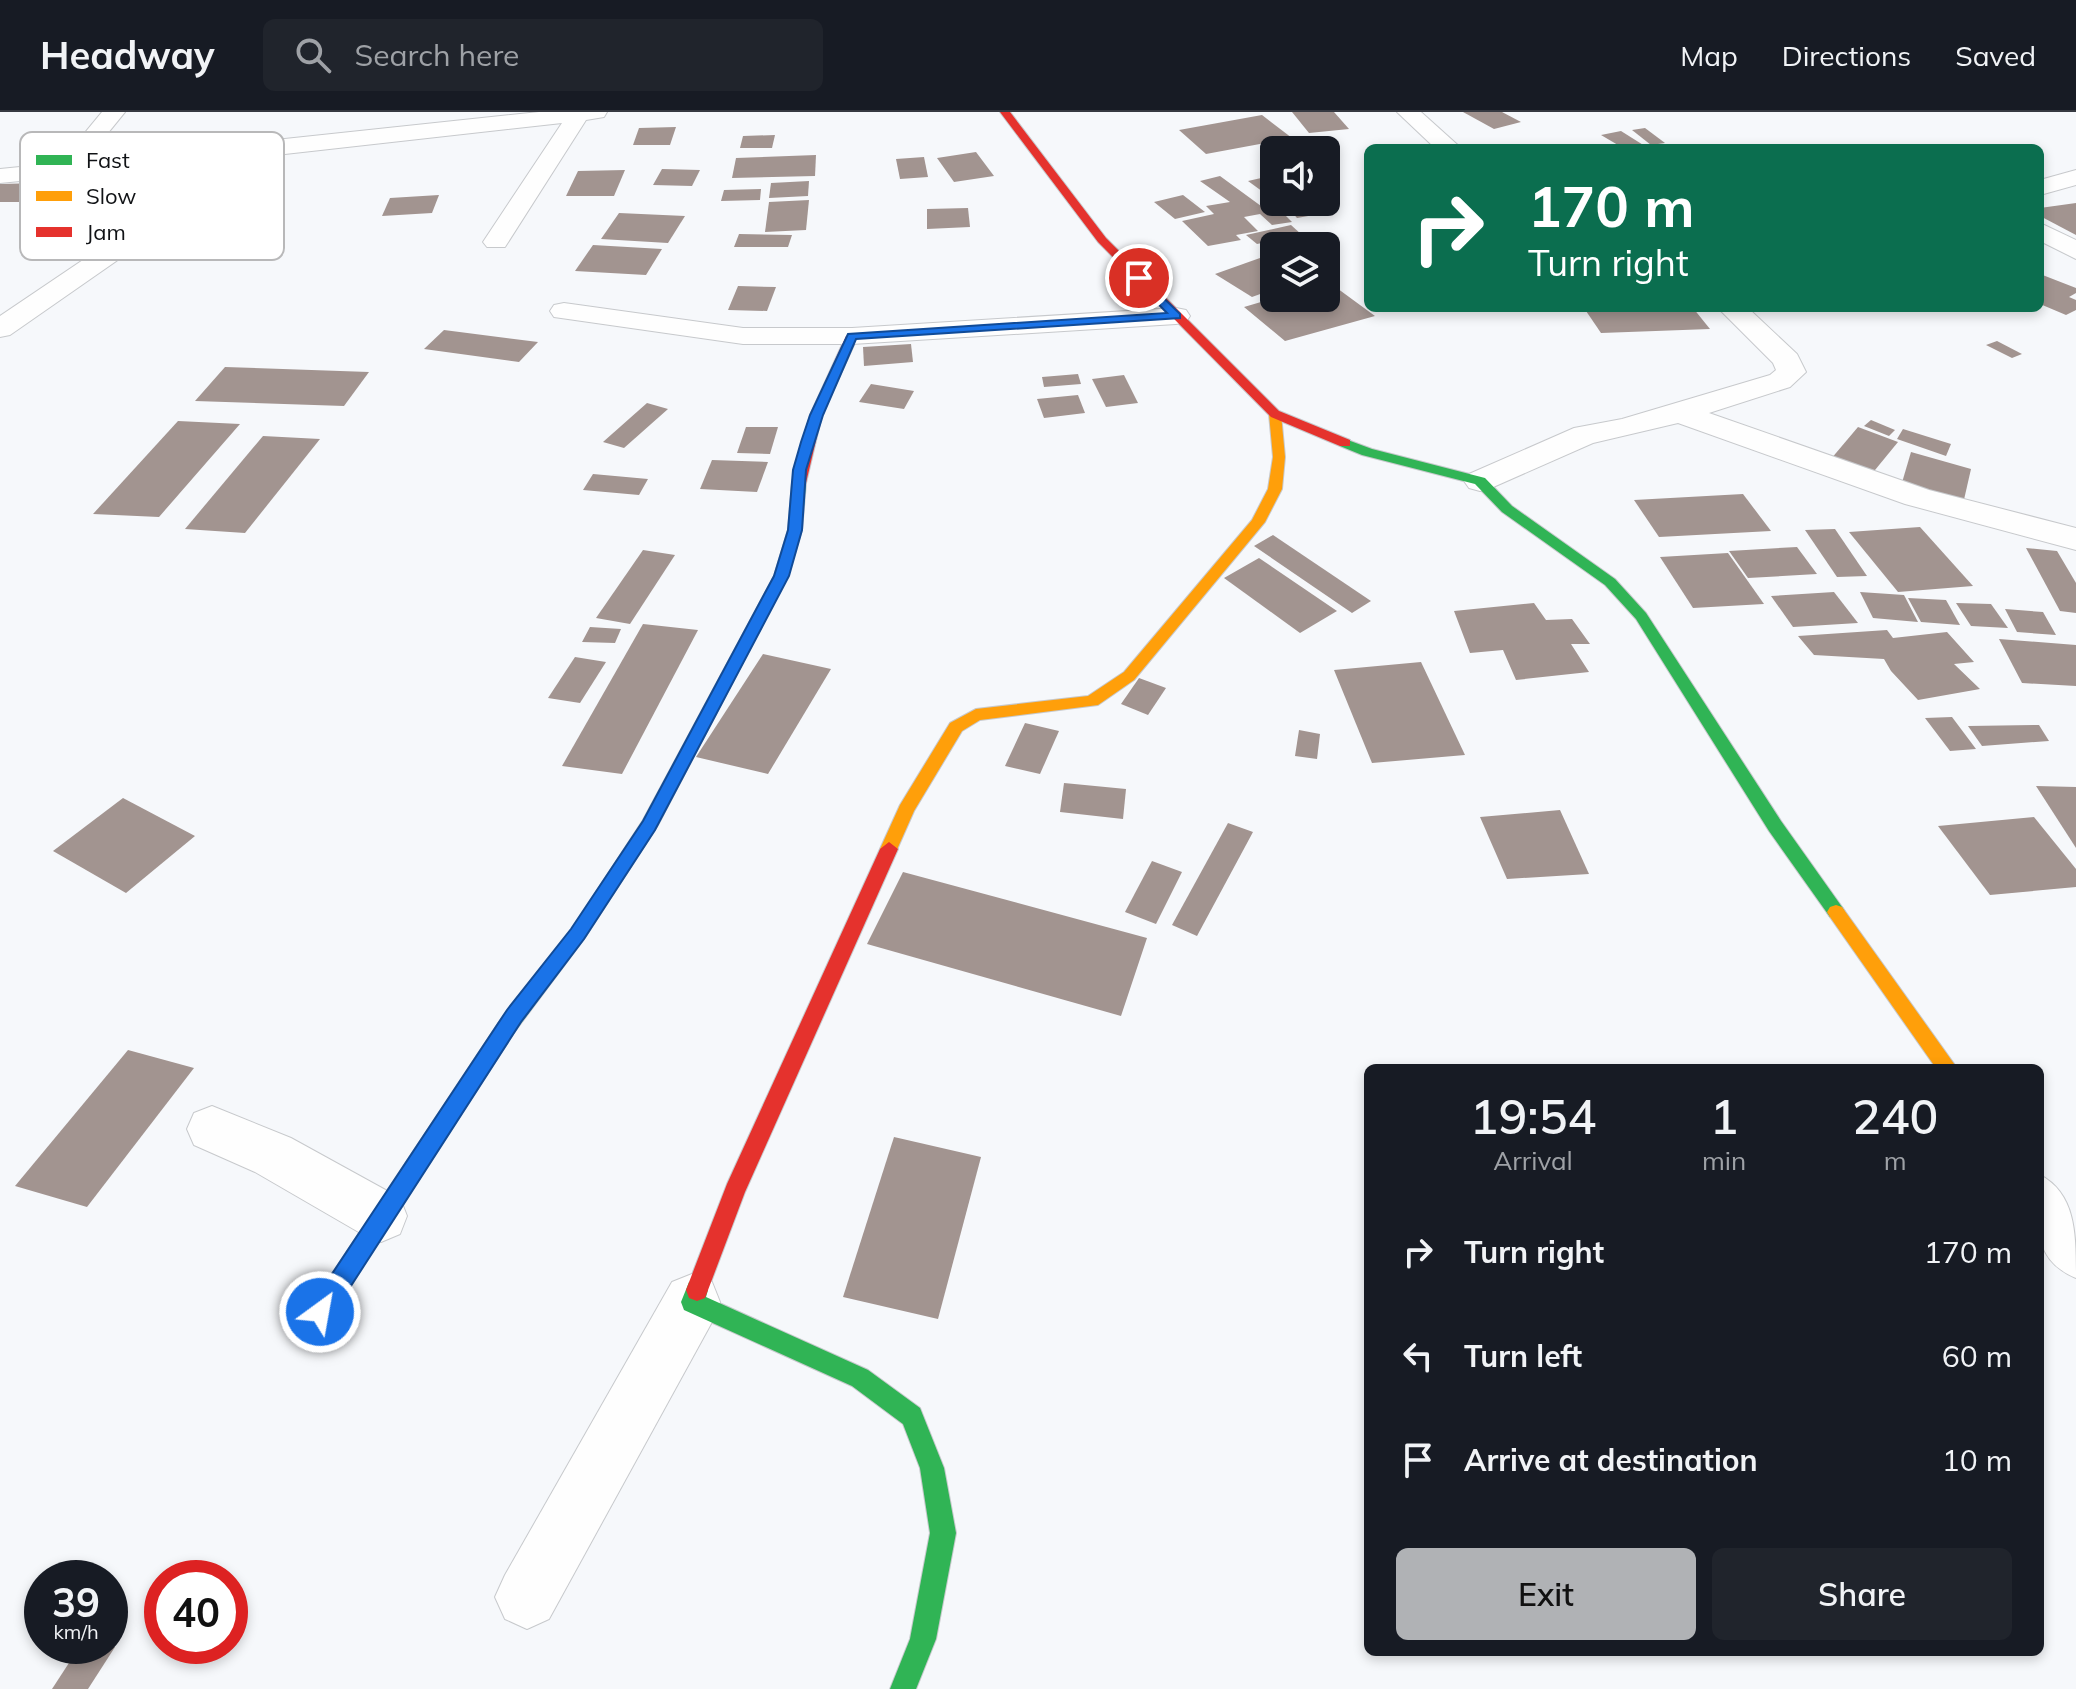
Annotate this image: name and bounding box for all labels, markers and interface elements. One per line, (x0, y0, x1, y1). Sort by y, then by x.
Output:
search box (263, 19, 823, 91)
text: Headway (40, 31, 215, 79)
icon: search (291, 33, 335, 77)
text: Search here (355, 36, 519, 74)
text: Map (1680, 38, 1738, 73)
text: Directions (1782, 38, 1911, 73)
text: Saved (1955, 38, 2036, 73)
legend (20, 132, 284, 260)
map controls (1260, 136, 1340, 312)
button: sound (1260, 136, 1340, 216)
text: Fast (86, 146, 130, 174)
text: 170 m (1528, 171, 1695, 241)
icon: right (1396, 176, 1500, 280)
text: Slow (86, 182, 136, 210)
text: Jam (86, 218, 126, 246)
button: layers (1260, 232, 1340, 312)
text: Turn right (1528, 240, 1689, 285)
pin (1105, 244, 1173, 312)
icon: arrive (1117, 256, 1161, 300)
text: 19:54 (1470, 1086, 1596, 1146)
text: 1 (1710, 1086, 1738, 1146)
text: 240 (1852, 1086, 1938, 1146)
text: Arrival (1493, 1144, 1573, 1177)
text: min (1702, 1144, 1746, 1177)
text: m (1884, 1144, 1907, 1177)
icon: right (1396, 1230, 1440, 1274)
text: Turn right (1464, 1233, 1604, 1271)
text: 170 m (1924, 1233, 2012, 1271)
position arrow (278, 1270, 362, 1354)
icon: left (1396, 1334, 1440, 1378)
text: Turn left (1464, 1337, 1582, 1375)
text: 60 m (1942, 1337, 2012, 1375)
icon: arrive (1396, 1438, 1440, 1482)
text: Arrive at destination (1464, 1441, 1758, 1479)
text: 10 m (1942, 1441, 2012, 1479)
button: Exit (1396, 1548, 1696, 1640)
button: Share (1712, 1548, 2012, 1640)
speed limit sign: 40 (144, 1560, 248, 1664)
text: 39 (52, 1577, 100, 1627)
text: km/h (53, 1619, 99, 1644)

